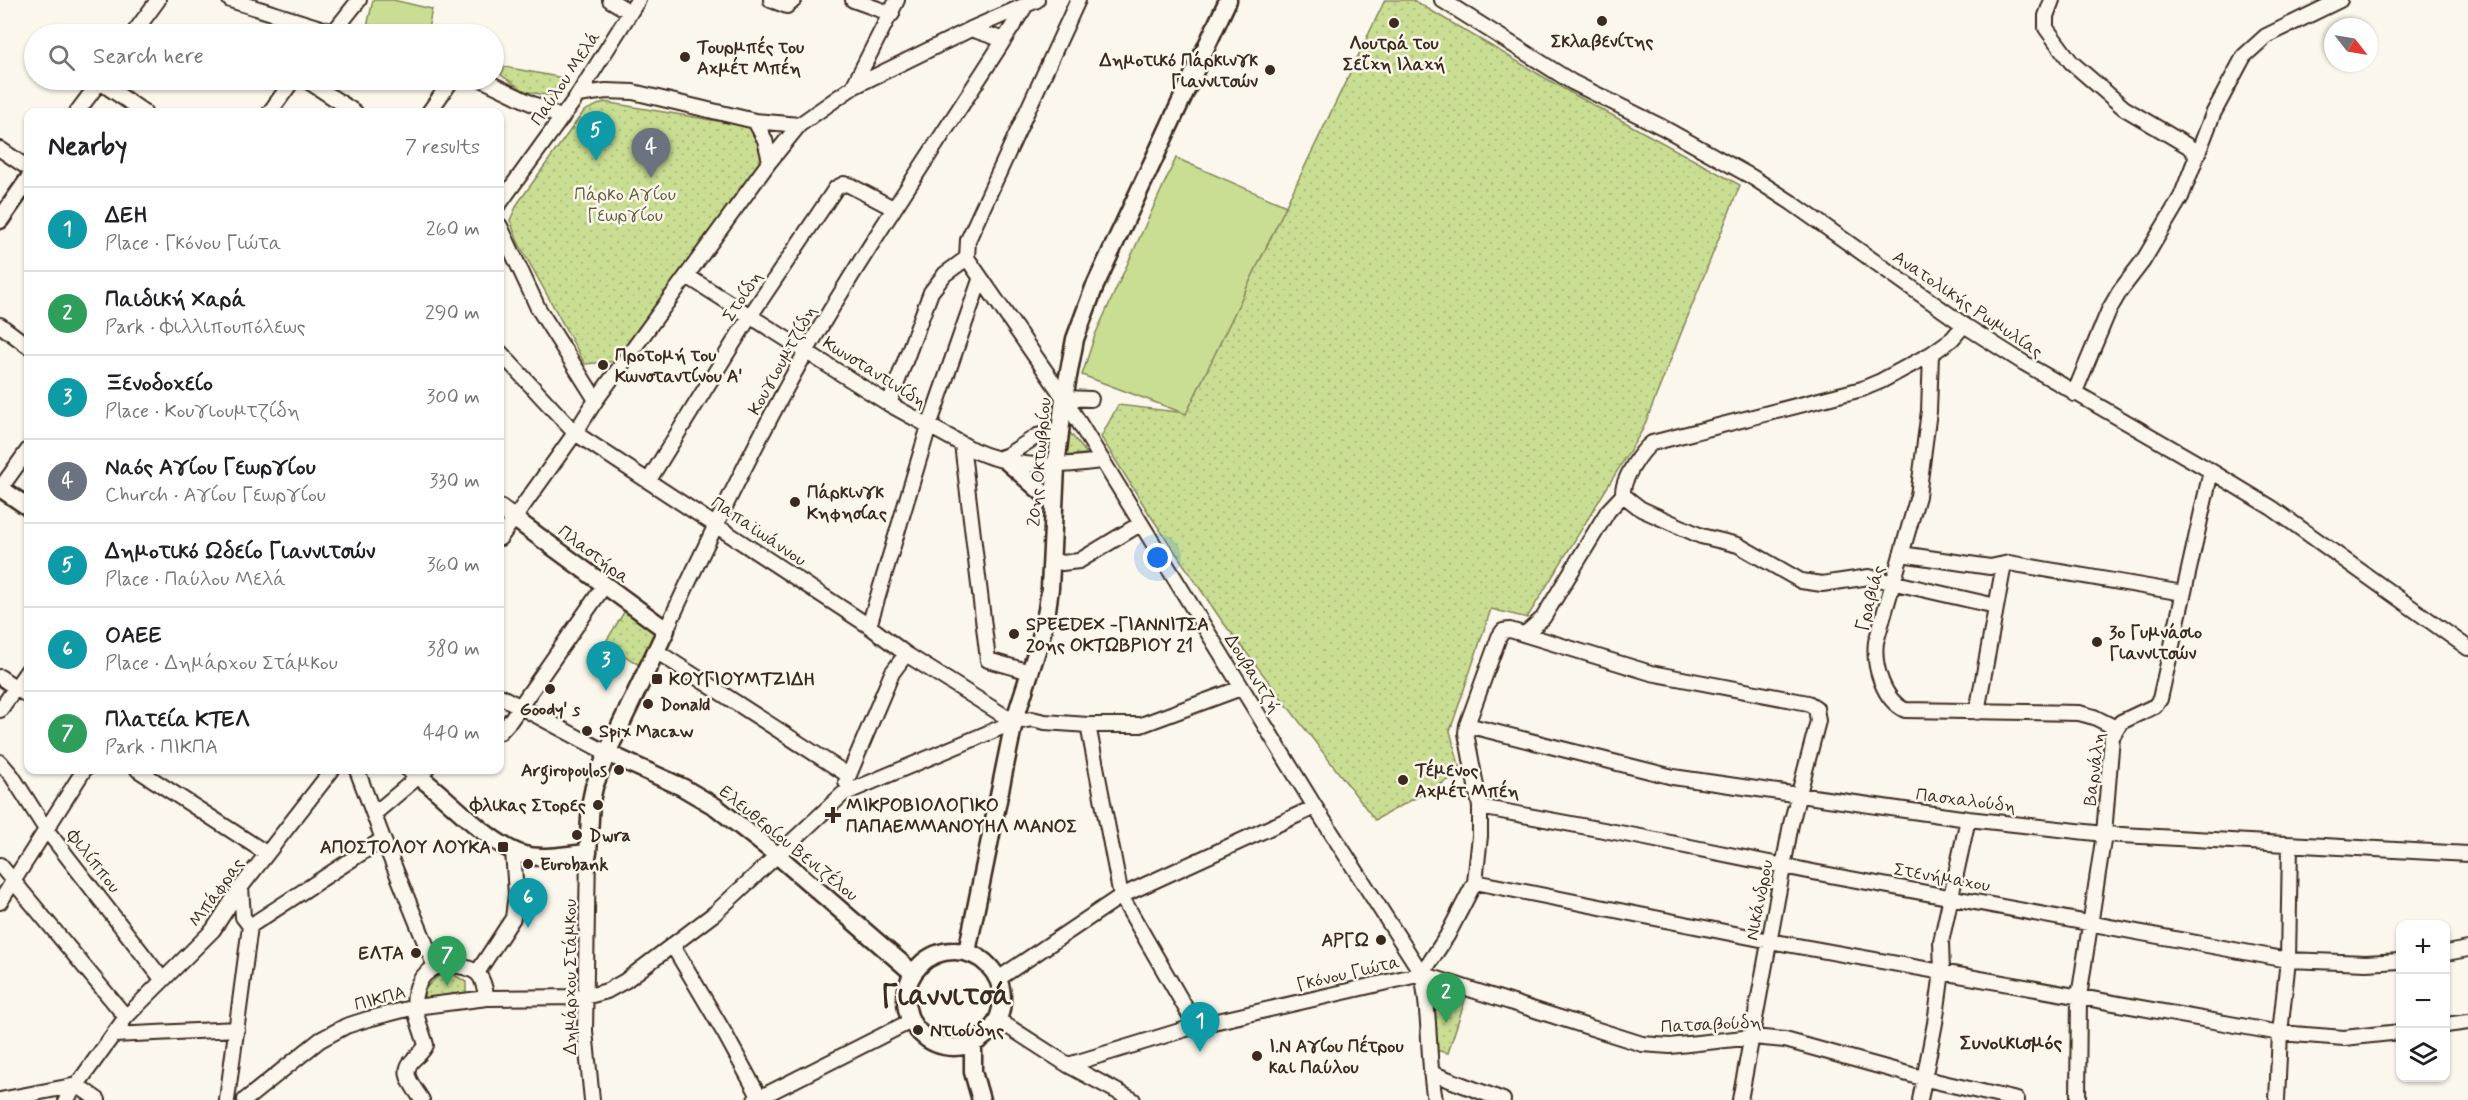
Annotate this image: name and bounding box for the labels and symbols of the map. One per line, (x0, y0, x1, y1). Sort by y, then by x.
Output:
marker: Σκλαβενίτης (1595, 14, 1609, 28)
marker: Λουτρά του Σεΐχη Ιλαχή (1387, 16, 1401, 30)
north arrow (2324, 18, 2378, 72)
street label: Παύλου Μελά (525, 27, 606, 131)
place label: Σκλαβενίτης (1551, 30, 1653, 54)
place label: Λουτρά του Σεΐχη Ιλαχή (1343, 32, 1446, 77)
place label: Τουρμπές του Αχμέτ Μπέη (696, 35, 804, 81)
place label: Δημοτικό Πάρκινγκ Γιαννιτσών (1098, 49, 1259, 94)
marker: Τουρμπές του Αχμέτ Μπέη (678, 50, 692, 64)
marker: Δημοτικό Πάρκινγκ Γιαννιτσών (1263, 63, 1277, 77)
pin: 5 (576, 112, 616, 161)
pin: 4 (632, 128, 670, 178)
park label: Πάρκο Αγίου Γεωργίου (574, 183, 676, 228)
street label: Ανατολικής Ρωμυλίας (1888, 245, 2047, 364)
street label: Στοίδη (718, 266, 768, 327)
street label: Κουγιουμτζίδη (743, 301, 823, 420)
street label: Κωνσταντινίδη (818, 331, 931, 414)
place label: Προτομή του Κωνσταντίνου Α' (615, 344, 743, 389)
marker: Προτομή του Κωνσταντίνου Α' (596, 358, 610, 372)
street label: 20ης Οκτωβρίου (1022, 397, 1058, 528)
place label: Πάρκινγκ Κηφησίας (807, 481, 887, 526)
street label: Παπαϊωάννου (706, 491, 811, 572)
marker: Πάρκινγκ Κηφησίας (788, 495, 802, 509)
street label: Πλαστήρα (553, 520, 634, 590)
your location (1143, 543, 1172, 572)
street label: Γραβιάς (1851, 563, 1891, 634)
place label: SPEEDEX -ΓΙΑΝΝΙΤΣΑ 20ης ΟΚΤΩΒΡΙΟΥ 21 (1026, 613, 1209, 658)
place label: 3ο Γυμνάσιο Γιαννιτσών (2109, 621, 2202, 666)
marker: SPEEDEX -ΓΙΑΝΝΙΤΣΑ 20ης ΟΚΤΩΒΡΙΟΥ 21 (1007, 627, 1021, 641)
street label: Δουβαντζή (1218, 629, 1286, 718)
marker: 3ο Γυμνάσιο Γιαννιτσών (2090, 635, 2104, 649)
pin: 3 (586, 642, 626, 691)
place label: ΚΟΥΓΙΟΥΜΤΖΙΔΗ (669, 668, 815, 692)
marker: ΚΟΥΓΙΟΥΜΤΖΙΔΗ (650, 672, 664, 686)
marker: Goody' s (543, 682, 557, 696)
place label: Donald (660, 693, 710, 717)
marker: Donald (641, 697, 655, 711)
place label: Goody' s (520, 698, 580, 722)
place label: Spix Macaw (599, 720, 694, 744)
marker: Spix Macaw (580, 724, 594, 738)
street label: Βαρνάλη (2079, 731, 2111, 807)
place label: Τέμενος Αχμέτ Μπέη (1414, 758, 1519, 804)
place label: Argiropoulos (521, 759, 607, 785)
marker: Argiropoulos (612, 763, 626, 777)
marker: Τέμενος Αχμέτ Μπέη (1396, 773, 1410, 787)
street label: Ελευθερίου Βενιζέλου (714, 779, 864, 907)
street label: Πασχαλούδη (1914, 783, 2017, 819)
place label: Φλικας Στορες (469, 794, 586, 818)
place label: ΜΙΚΡΟΒΙΟΛΟΓΙΚΟ ΠΑΠΑΕΜΜΑΝΟΥΗΛ ΜΑΝΟΣ (846, 794, 1077, 839)
marker: Φλικας Στορες (591, 798, 605, 812)
marker: ΜΙΚΡΟΒΙΟΛΟΓΙΚΟ ΠΑΠΑΕΜΜΑΝΟΥΗΛ ΜΑΝΟΣ (824, 806, 842, 824)
street label: Φιλίππου (60, 824, 126, 898)
place label: Dwra (589, 824, 631, 848)
marker: Dwra (570, 828, 584, 842)
place label: ΑΠΟΣΤΟΛΟΥ ΛΟΥΚΑ (320, 836, 491, 860)
marker: ΑΠΟΣΤΟΛΟΥ ΛΟΥΚΑ (496, 840, 510, 854)
street label: Μπάφρας (184, 853, 250, 932)
place label: Eurobank (540, 853, 608, 877)
marker: Eurobank (521, 857, 535, 871)
street label: Νικάνδρου (1740, 858, 1780, 943)
street label: Στενήμαχου (1892, 858, 1992, 898)
pin: 6 (508, 878, 548, 928)
street label: Δημάρχου Στάμκου (559, 899, 583, 1055)
place label: ΑΡΓΩ (1322, 929, 1369, 953)
marker: ΑΡΓΩ (1374, 933, 1388, 947)
pin: 7 (428, 936, 466, 986)
place label: ΕΛΤΑ (359, 942, 404, 966)
marker: ΕΛΤΑ (409, 946, 423, 960)
street label: Γκόνου Γιώτα (1294, 950, 1402, 998)
pin: 2 (1426, 974, 1466, 1023)
district label: Γιαννιτσά (881, 977, 1011, 1016)
street label: ΠΙΚΠΑ (352, 981, 409, 1017)
pin: 1 (1180, 1002, 1220, 1052)
street label: Πατσαβούδη (1660, 1010, 1762, 1040)
place label: Ντιούδης (930, 1019, 1004, 1043)
marker: Ντιούδης (911, 1023, 925, 1037)
district label: Συνοικισμός (1960, 1030, 2062, 1057)
place label: Ι.Ν Αγίου Πέτρου και Παύλου (1269, 1034, 1404, 1080)
marker: Ι.Ν Αγίου Πέτρου και Παύλου (1250, 1049, 1264, 1063)

